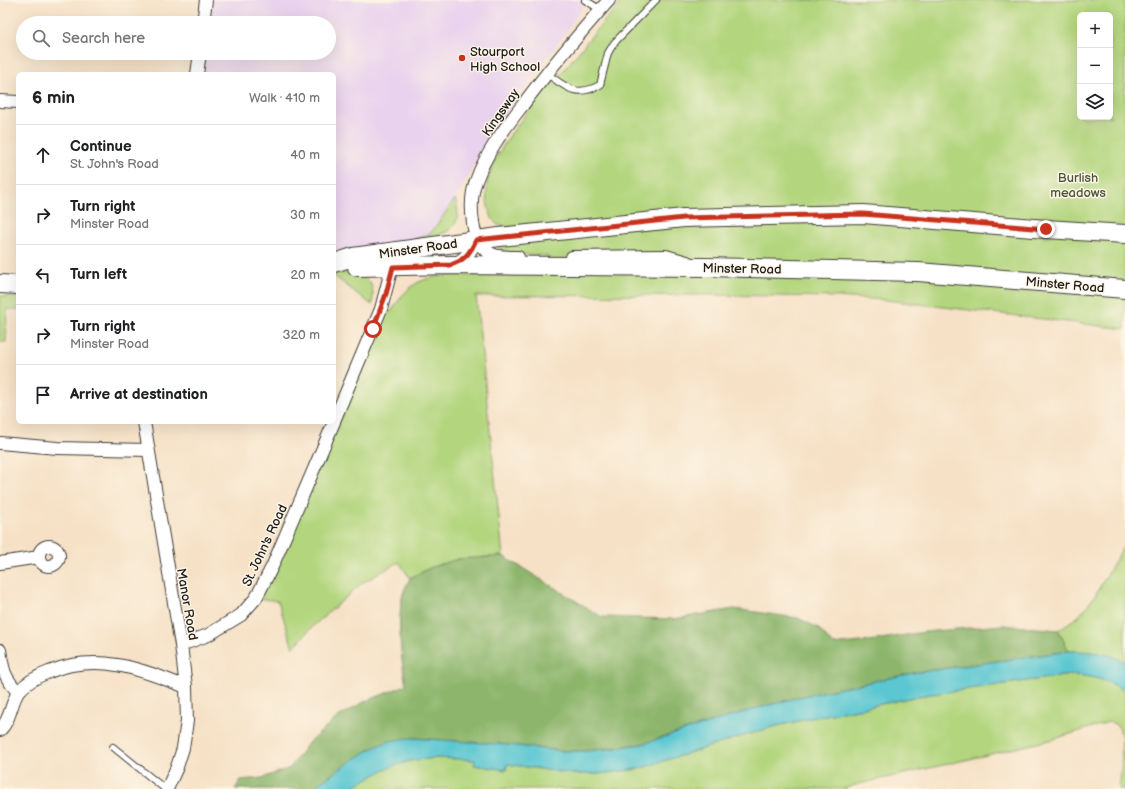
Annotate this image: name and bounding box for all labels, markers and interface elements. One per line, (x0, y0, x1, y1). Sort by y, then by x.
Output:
map controls (1077, 12, 1113, 120)
button: + (1077, 12, 1113, 48)
search box (16, 16, 336, 60)
icon: search (30, 27, 52, 49)
text: Search here (62, 29, 145, 48)
place label: Stourport High School (470, 44, 540, 75)
button: − (1077, 48, 1113, 84)
marker: Stourport High School (457, 53, 467, 63)
button: layers (1077, 84, 1113, 120)
street label: Kingsway (479, 86, 523, 139)
text: 6 min (32, 88, 75, 108)
text: Walk · 410 m (249, 90, 320, 106)
text: Continue (70, 137, 132, 156)
icon: ahead (32, 144, 54, 166)
text: 40 m (290, 147, 320, 163)
text: St. John's Road (70, 156, 159, 172)
park label: Burlish meadows (1050, 170, 1106, 201)
text: Turn right (70, 197, 135, 216)
icon: right (32, 204, 54, 226)
text: 30 m (290, 207, 320, 223)
text: Minster Road (70, 216, 149, 232)
route end (1037, 220, 1055, 238)
street label: Minster Road (378, 236, 458, 262)
street label: Minster Road (702, 260, 782, 278)
icon: left (32, 264, 54, 286)
text: Turn left (70, 265, 127, 284)
text: 20 m (290, 267, 320, 283)
street label: Minster Road (1025, 274, 1105, 296)
text: Turn right (70, 317, 135, 336)
route start (364, 320, 382, 338)
icon: right (32, 324, 54, 346)
text: 320 m (282, 327, 320, 343)
text: Minster Road (70, 336, 149, 352)
icon: arrive (32, 384, 54, 406)
text: Arrive at destination (70, 385, 208, 404)
street label: St. John's Road (239, 502, 291, 589)
street label: Manor Road (173, 567, 201, 641)

